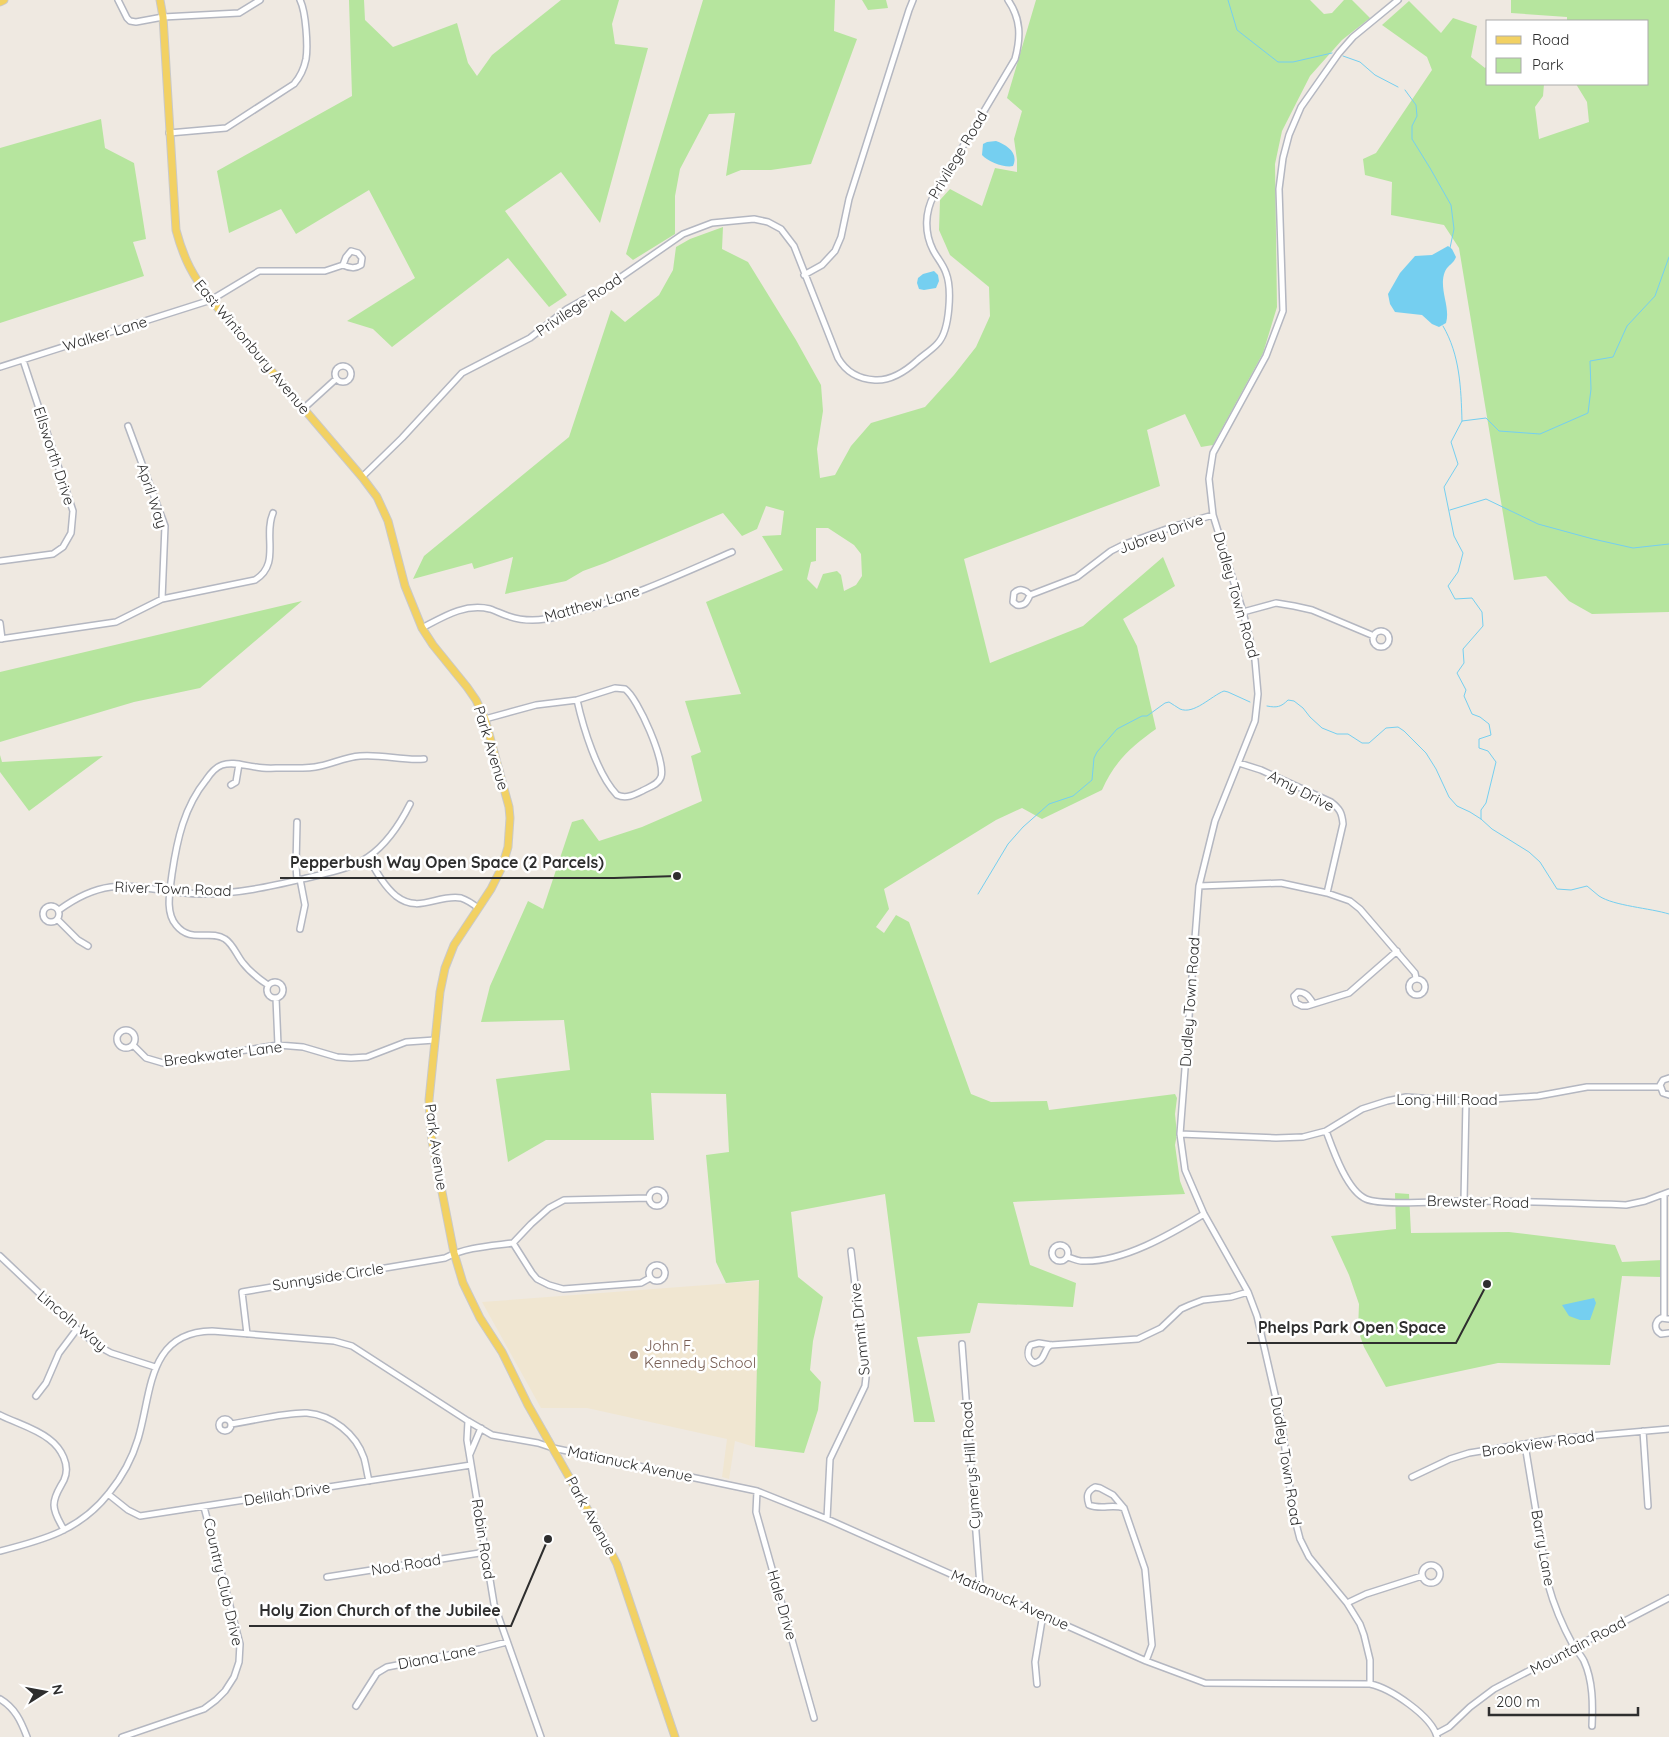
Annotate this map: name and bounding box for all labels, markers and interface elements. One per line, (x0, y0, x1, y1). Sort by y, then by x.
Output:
legend (1486, 20, 1649, 85)
text: Road (1532, 30, 1569, 49)
text: Park (1532, 55, 1564, 74)
street label: Privilege Road (924, 107, 991, 202)
street label: Privilege Road (532, 269, 625, 340)
street label: East Wintonbury Avenue (190, 275, 314, 418)
street label: Walker Lane (60, 312, 149, 355)
street label: Ellsworth Drive (30, 404, 79, 507)
street label: April Way (133, 461, 172, 531)
street label: Jubrey Drive (1116, 509, 1206, 558)
street label: Dudley Town Road (1209, 530, 1264, 660)
street label: Matthew Lane (542, 581, 642, 626)
street label: Park Avenue (470, 703, 513, 792)
street label: Amy Drive (1265, 766, 1338, 815)
callout: Pepperbush Way Open Space (2 Parcels) (280, 847, 614, 878)
text: Pepperbush Way Open Space (2 Parcels) (290, 852, 604, 872)
street label: River Town Road (114, 877, 232, 900)
street label: Dudley Town Road (1175, 936, 1204, 1068)
street label: Breakwater Lane (163, 1037, 283, 1070)
street label: Long Hill Road (1396, 1090, 1498, 1109)
street label: Park Avenue (421, 1102, 452, 1191)
street label: Brewster Road (1427, 1191, 1529, 1212)
street label: Sunnyside Circle (271, 1258, 385, 1295)
street label: Summit Drive (845, 1282, 874, 1376)
street label: Lincoln Way (34, 1286, 111, 1355)
callout: Phelps Park Open Space (1247, 1312, 1456, 1343)
text: Phelps Park Open Space (1258, 1317, 1446, 1337)
place label: John F. Kennedy School (644, 1336, 756, 1372)
marker: John F. Kennedy School (628, 1349, 640, 1361)
street label: Dudley Town Road (1267, 1395, 1306, 1527)
street label: Cymerys Hill Road (957, 1401, 984, 1530)
street label: Brookview Road (1480, 1426, 1595, 1461)
street label: Matianuck Avenue (566, 1441, 694, 1486)
street label: Park Avenue (562, 1473, 621, 1558)
street label: Delilah Drive (242, 1477, 332, 1510)
street label: Robin Road (468, 1497, 499, 1581)
street label: Barry Lane (1527, 1508, 1560, 1588)
street label: Country Club Drive (200, 1516, 247, 1648)
street label: Nod Road (370, 1550, 442, 1579)
street label: Matianuck Avenue (948, 1565, 1072, 1634)
street label: Hale Drive (763, 1568, 802, 1642)
callout: Holy Zion Church of the Jubilee (249, 1595, 511, 1626)
text: Holy Zion Church of the Jubilee (259, 1600, 501, 1620)
street label: Mountain Road (1526, 1612, 1629, 1679)
street label: Diana Lane (396, 1640, 478, 1673)
north arrow (20, 1667, 70, 1717)
text: N (48, 1683, 68, 1696)
scale bar (1489, 1684, 1638, 1716)
text: 200 m (1496, 1692, 1540, 1711)

